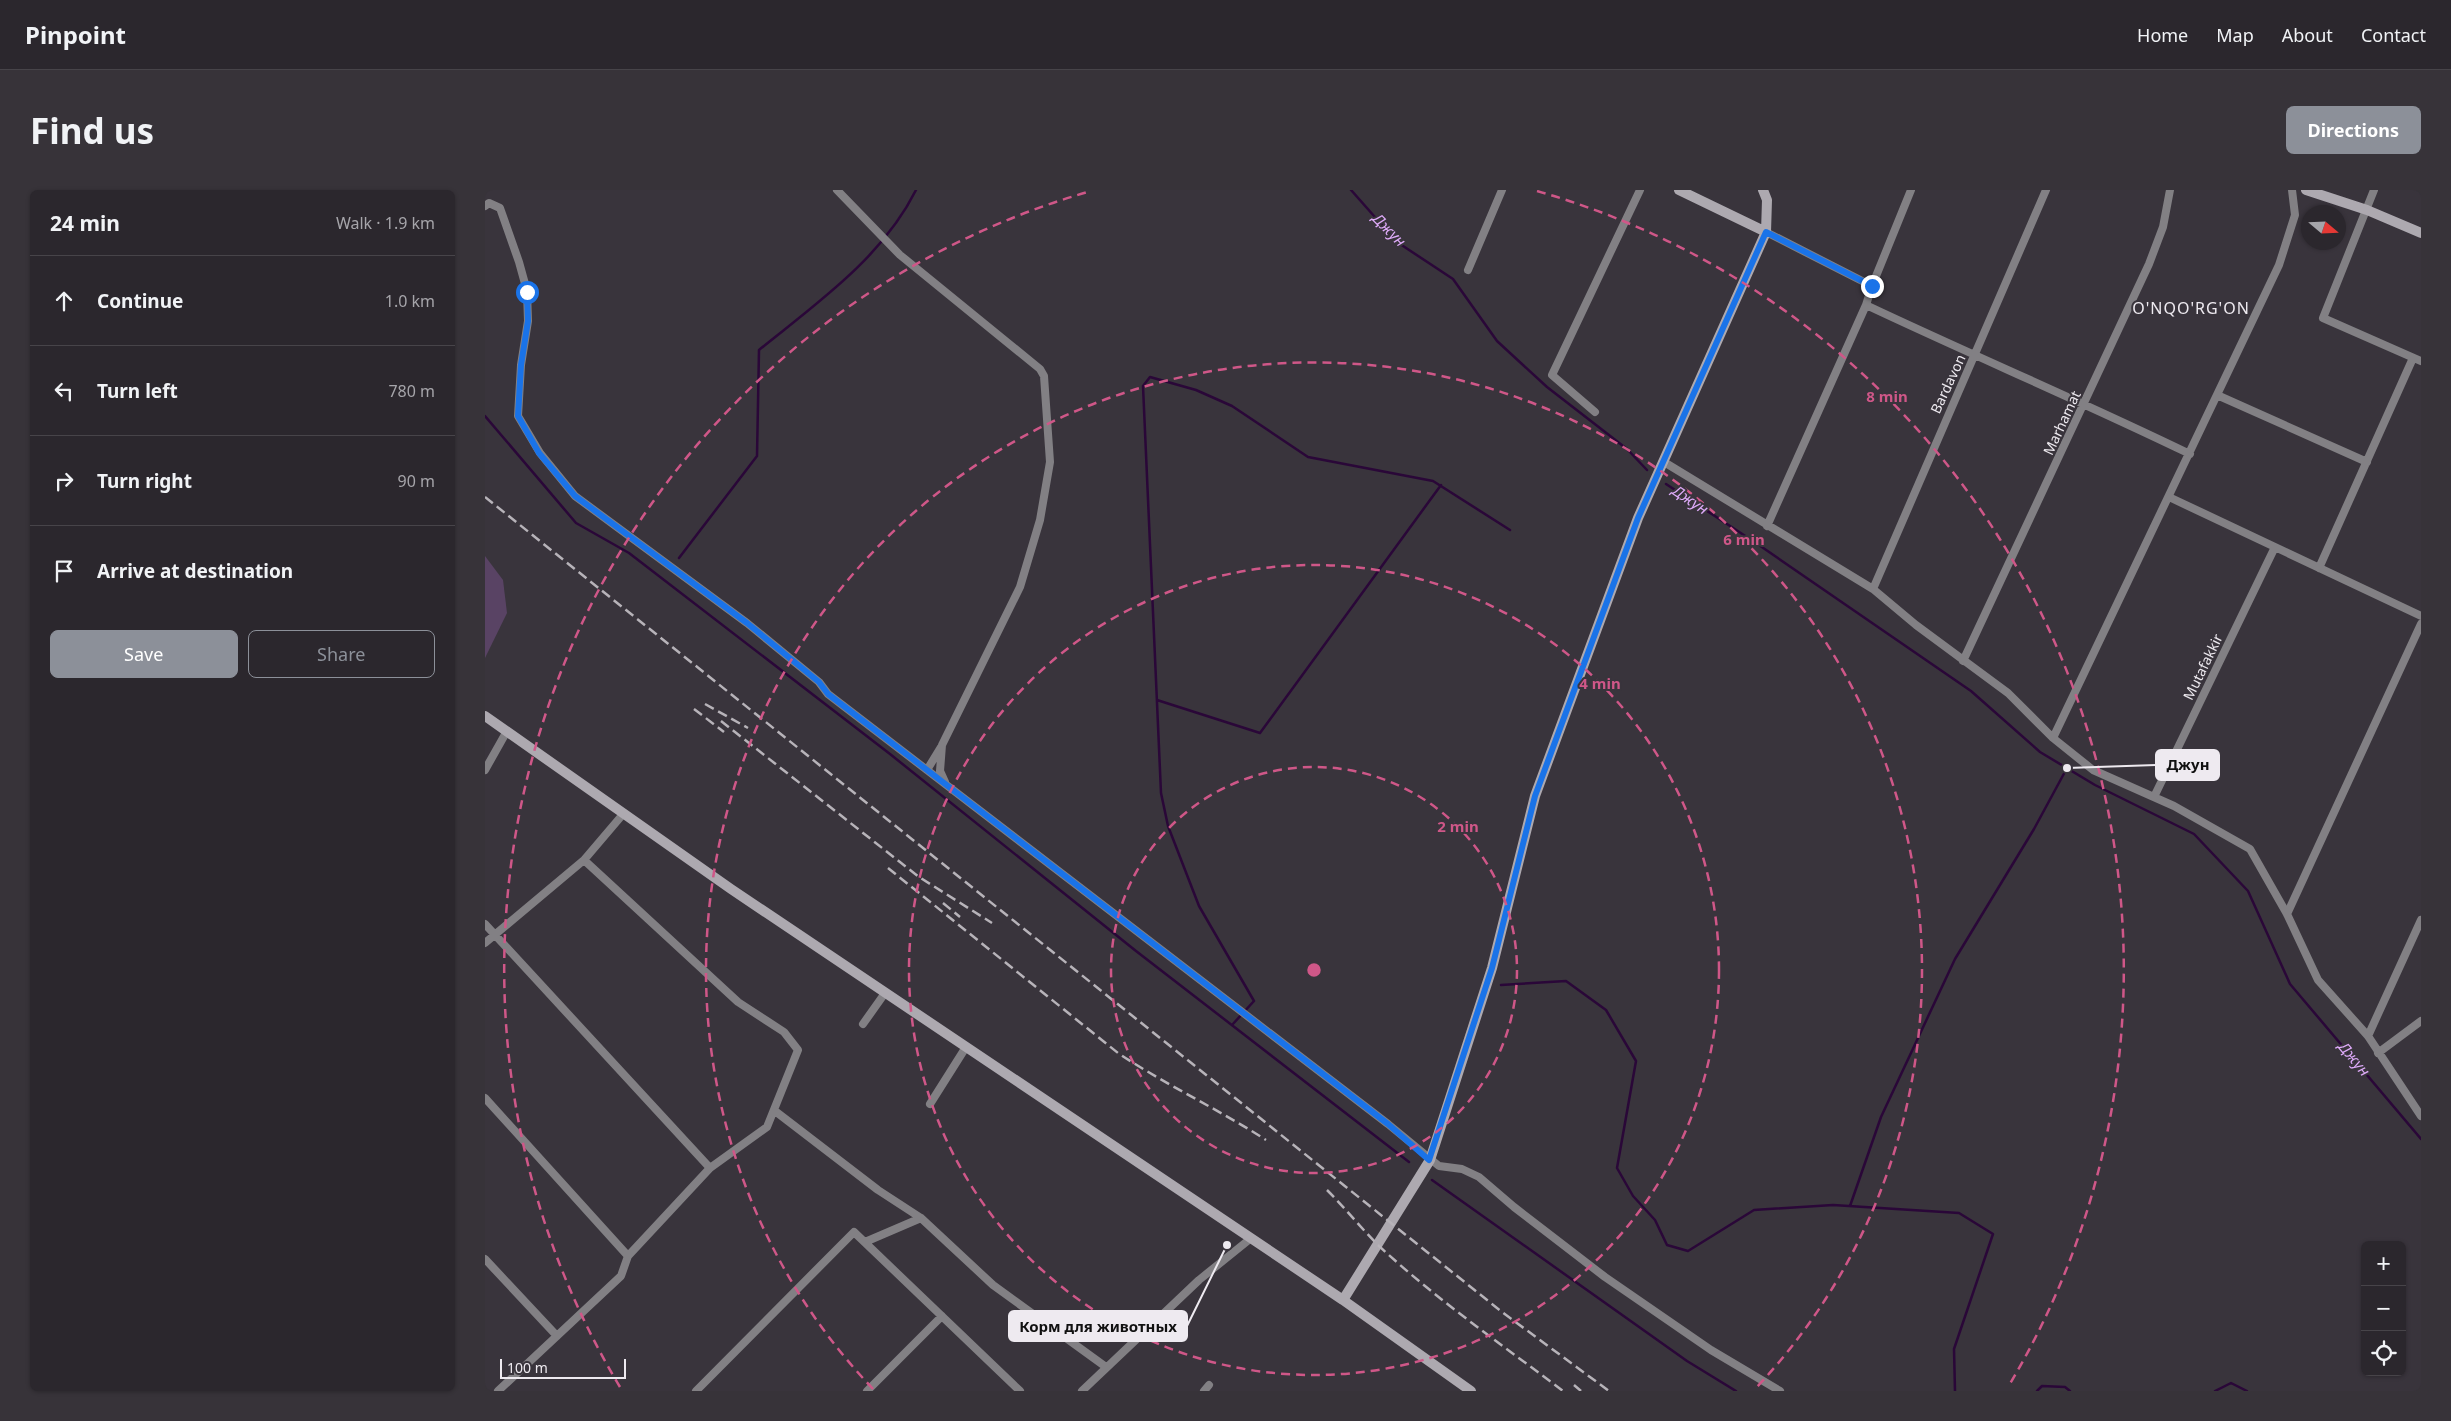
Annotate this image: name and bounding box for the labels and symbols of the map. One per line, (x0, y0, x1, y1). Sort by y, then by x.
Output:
north arrow (2301, 205, 2346, 250)
water label: Джун (1367, 207, 1411, 251)
route end (1861, 275, 1884, 298)
route start (516, 281, 539, 304)
district label: O'NQO'RG'ON (2132, 297, 2250, 319)
street label: Bardavon (1926, 351, 1970, 416)
text: 8 min (1866, 386, 1908, 406)
street label: Marhamat (2038, 388, 2085, 458)
water label: Джун (1667, 479, 1713, 519)
text: 6 min (1723, 529, 1765, 549)
street label: Mutafakkir (2178, 630, 2227, 703)
text: 4 min (1579, 673, 1621, 693)
callout: Джун (2156, 750, 2219, 780)
text: Джун (2166, 754, 2210, 774)
text: 2 min (1437, 816, 1479, 836)
centre of rings (1305, 961, 1323, 979)
water label: Джун (2333, 1035, 2375, 1080)
callout: Корм для животных (1009, 1311, 1187, 1341)
text: Корм для животных (1019, 1316, 1177, 1336)
scale bar (500, 1356, 626, 1379)

